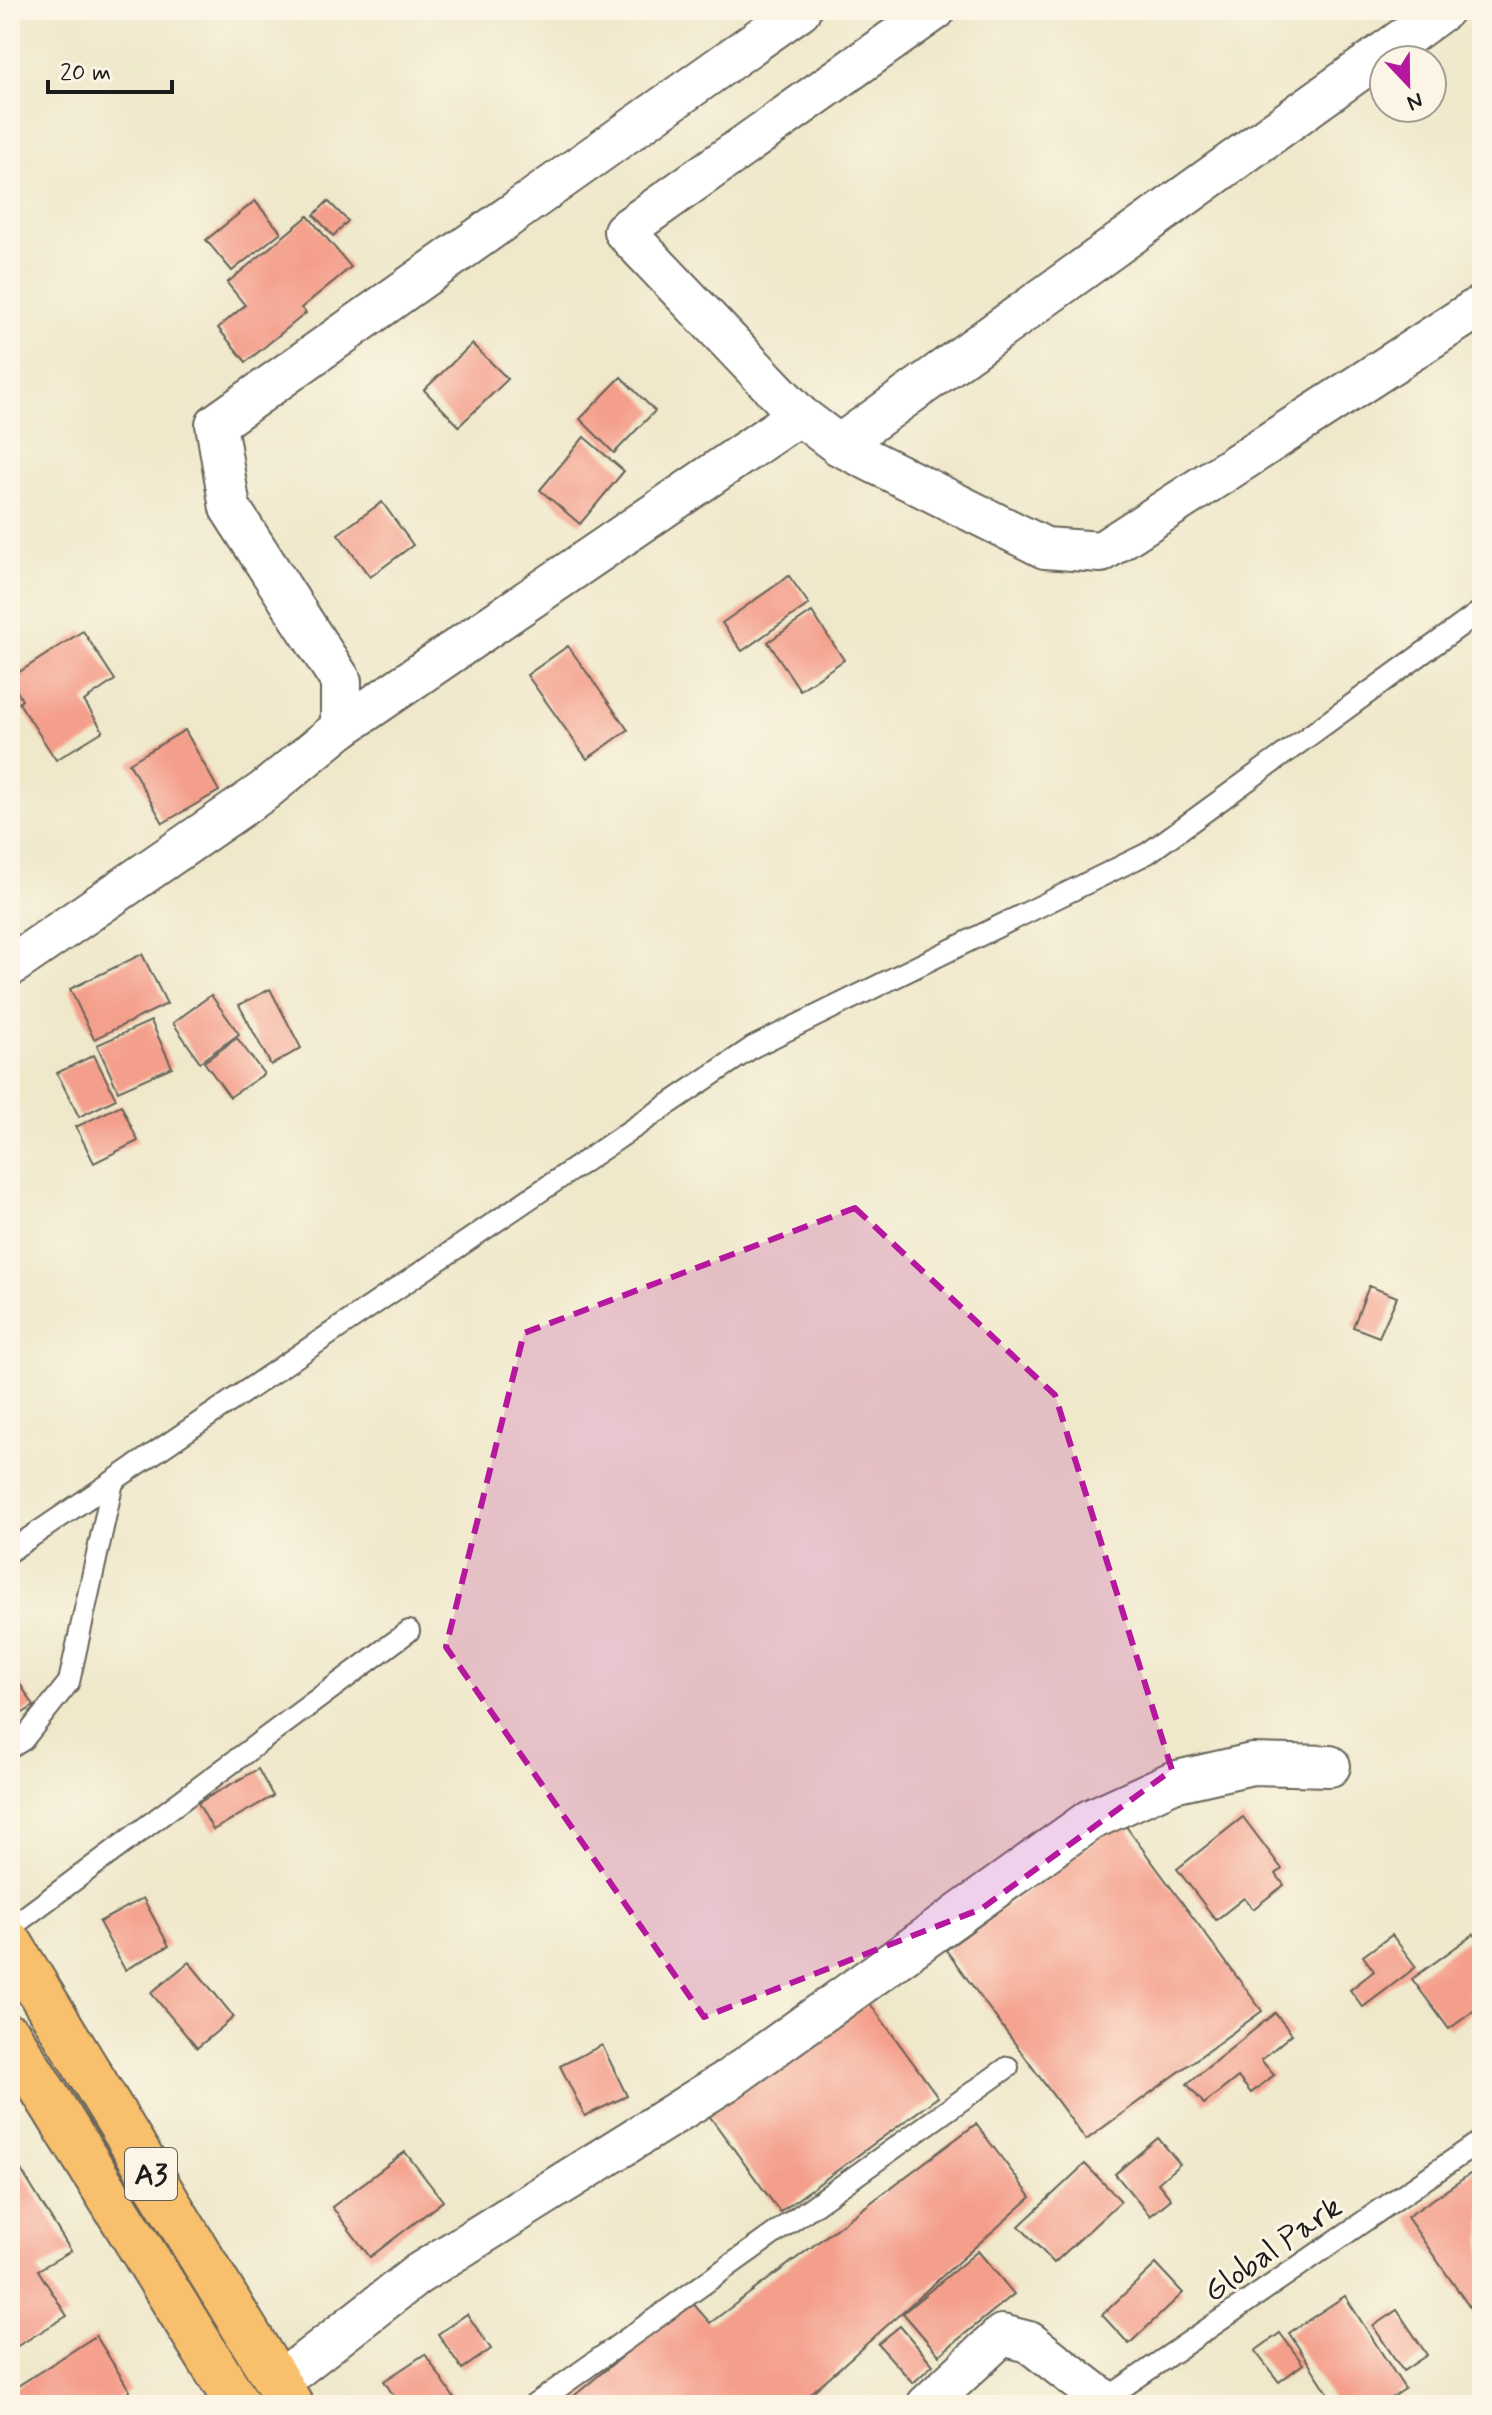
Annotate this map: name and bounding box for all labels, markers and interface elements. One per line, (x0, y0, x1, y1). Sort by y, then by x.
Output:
scale bar (48, 44, 172, 94)
north arrow (1368, 44, 1448, 124)
text: 20 m (60, 58, 111, 89)
text: N (1403, 85, 1427, 116)
road number: A3 (125, 2148, 177, 2200)
street label: Global Park (1196, 2187, 1351, 2313)

